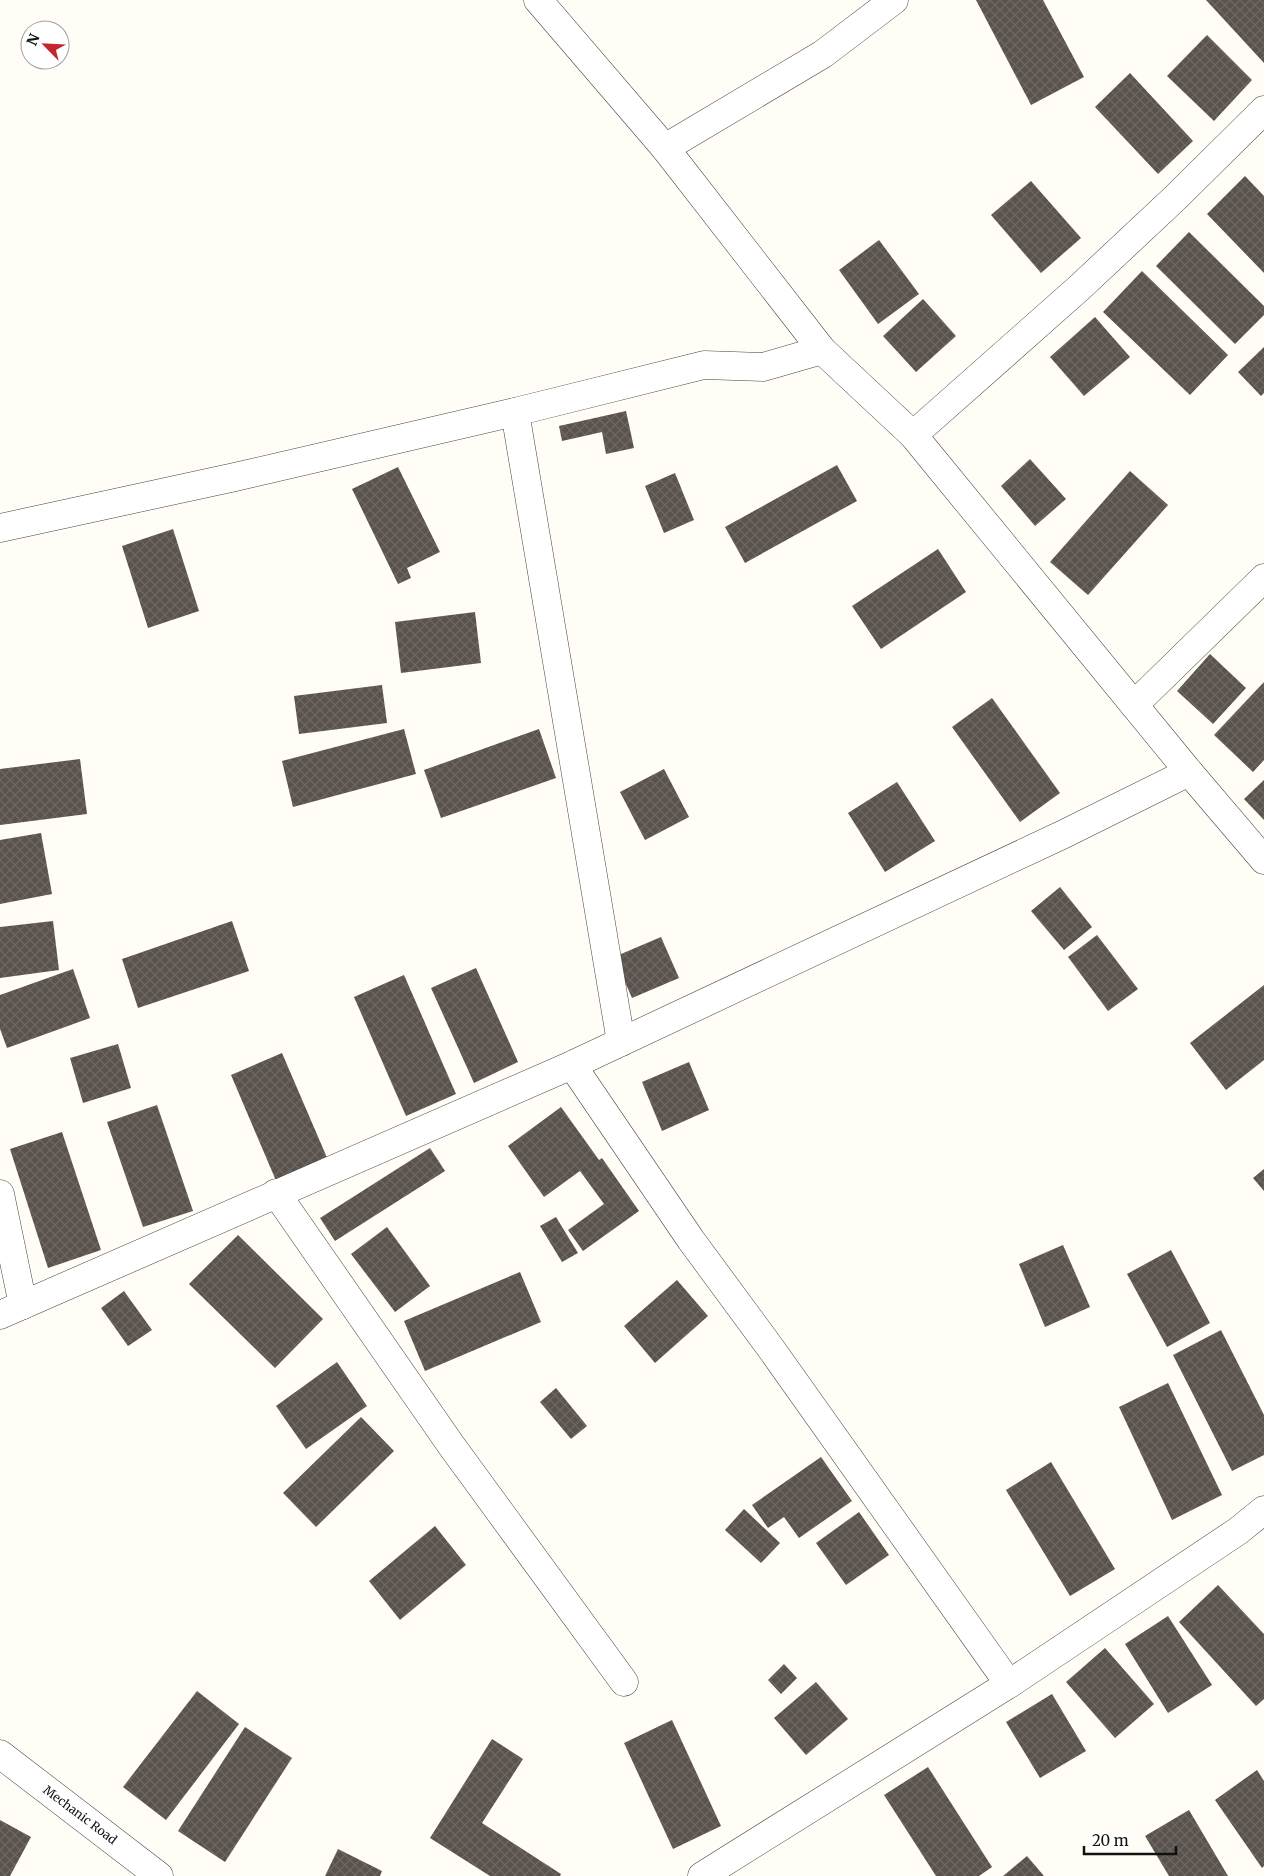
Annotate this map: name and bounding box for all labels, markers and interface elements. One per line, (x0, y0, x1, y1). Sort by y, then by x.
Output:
north arrow (20, 20, 70, 70)
text: N (23, 31, 44, 48)
street label: Mechanic Road (41, 1782, 120, 1847)
scale bar (1084, 1824, 1176, 1856)
text: 20 m (1092, 1831, 1129, 1850)

